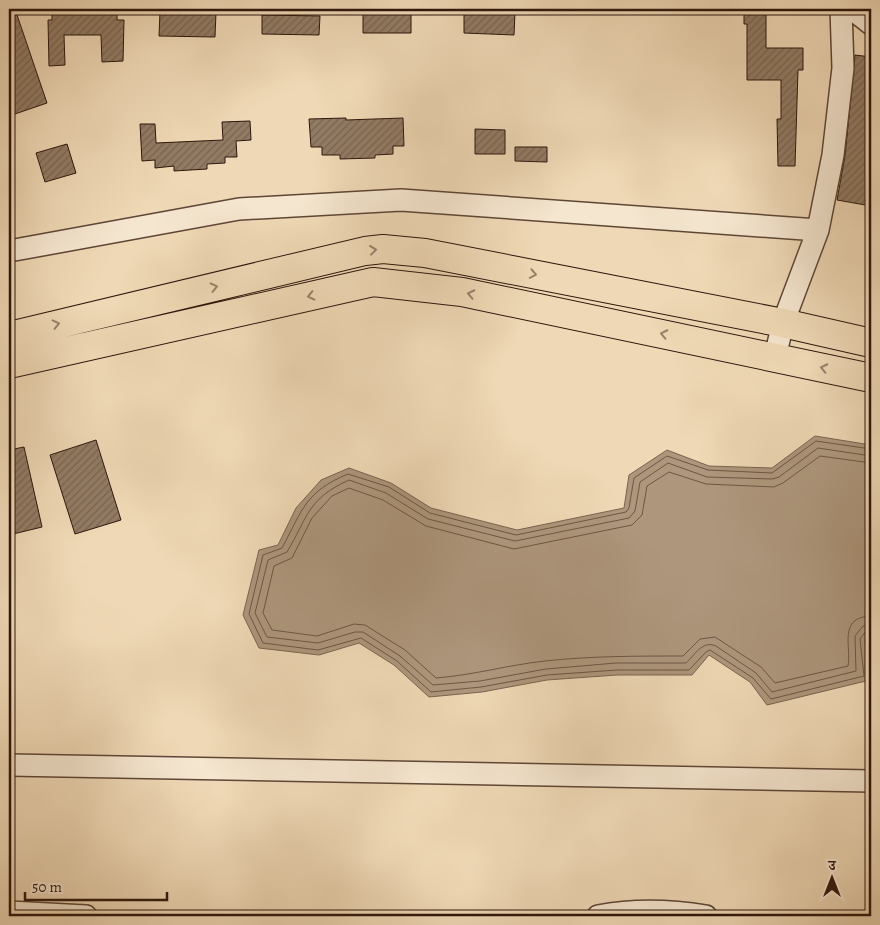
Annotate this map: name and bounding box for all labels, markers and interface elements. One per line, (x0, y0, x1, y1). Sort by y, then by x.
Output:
one-way arrow (369, 245, 377, 256)
one-way arrow (528, 269, 537, 279)
one-way arrow (210, 282, 219, 293)
one-way arrow (467, 289, 476, 300)
one-way arrow (306, 290, 315, 301)
one-way arrow (52, 319, 61, 330)
one-way arrow (660, 330, 669, 340)
one-way arrow (819, 363, 828, 373)
north arrow (808, 852, 858, 902)
text: उ (827, 856, 836, 875)
scale bar (25, 870, 168, 902)
text: 50 m (32, 877, 62, 897)

